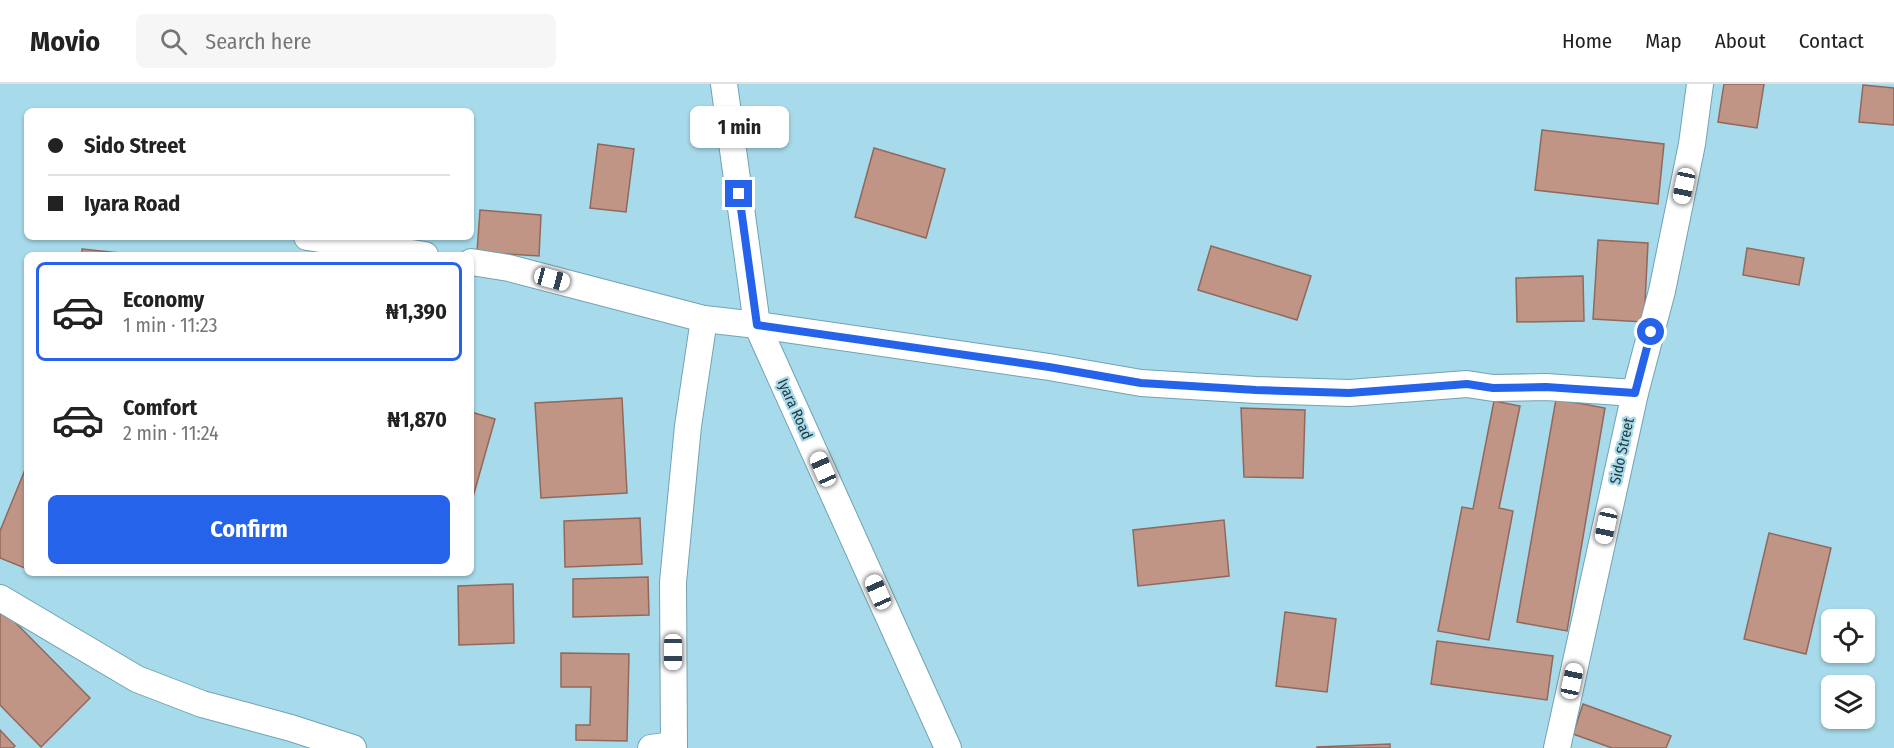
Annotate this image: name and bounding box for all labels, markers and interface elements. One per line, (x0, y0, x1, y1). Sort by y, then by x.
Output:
search box (136, 14, 556, 68)
text: Movio (30, 25, 100, 58)
icon: search (157, 25, 190, 58)
text: Search here (205, 28, 311, 55)
text: Home (1562, 28, 1612, 54)
text: Map (1645, 28, 1682, 54)
text: About (1715, 28, 1766, 54)
text: Contact (1799, 28, 1864, 54)
callout: 1 min (690, 107, 789, 149)
text: 1 min (718, 115, 761, 139)
text: Sido Street (84, 132, 186, 159)
car (1671, 167, 1697, 205)
route end (725, 180, 752, 207)
text: Iyara Road (84, 190, 180, 217)
car (532, 266, 572, 292)
icon: car (51, 285, 105, 339)
text: Economy (123, 286, 204, 313)
text: ₦1,390 (386, 298, 447, 325)
text: 1 min · 11:23 (123, 313, 217, 337)
route start (1637, 318, 1664, 345)
street label: Iyara Road (774, 376, 816, 442)
icon: car (51, 393, 105, 447)
text: Comfort (123, 394, 197, 421)
text: ₦1,870 (387, 406, 447, 433)
street label: Sido Street (1606, 416, 1638, 486)
text: 2 min · 11:24 (123, 421, 219, 445)
car (807, 449, 839, 489)
button: Confirm (48, 495, 450, 564)
car (1593, 507, 1619, 545)
car (862, 572, 894, 612)
map controls (1821, 609, 1875, 729)
button: locate (1821, 609, 1875, 663)
car (664, 634, 682, 670)
car (1559, 662, 1585, 700)
button: layers (1821, 675, 1875, 729)

